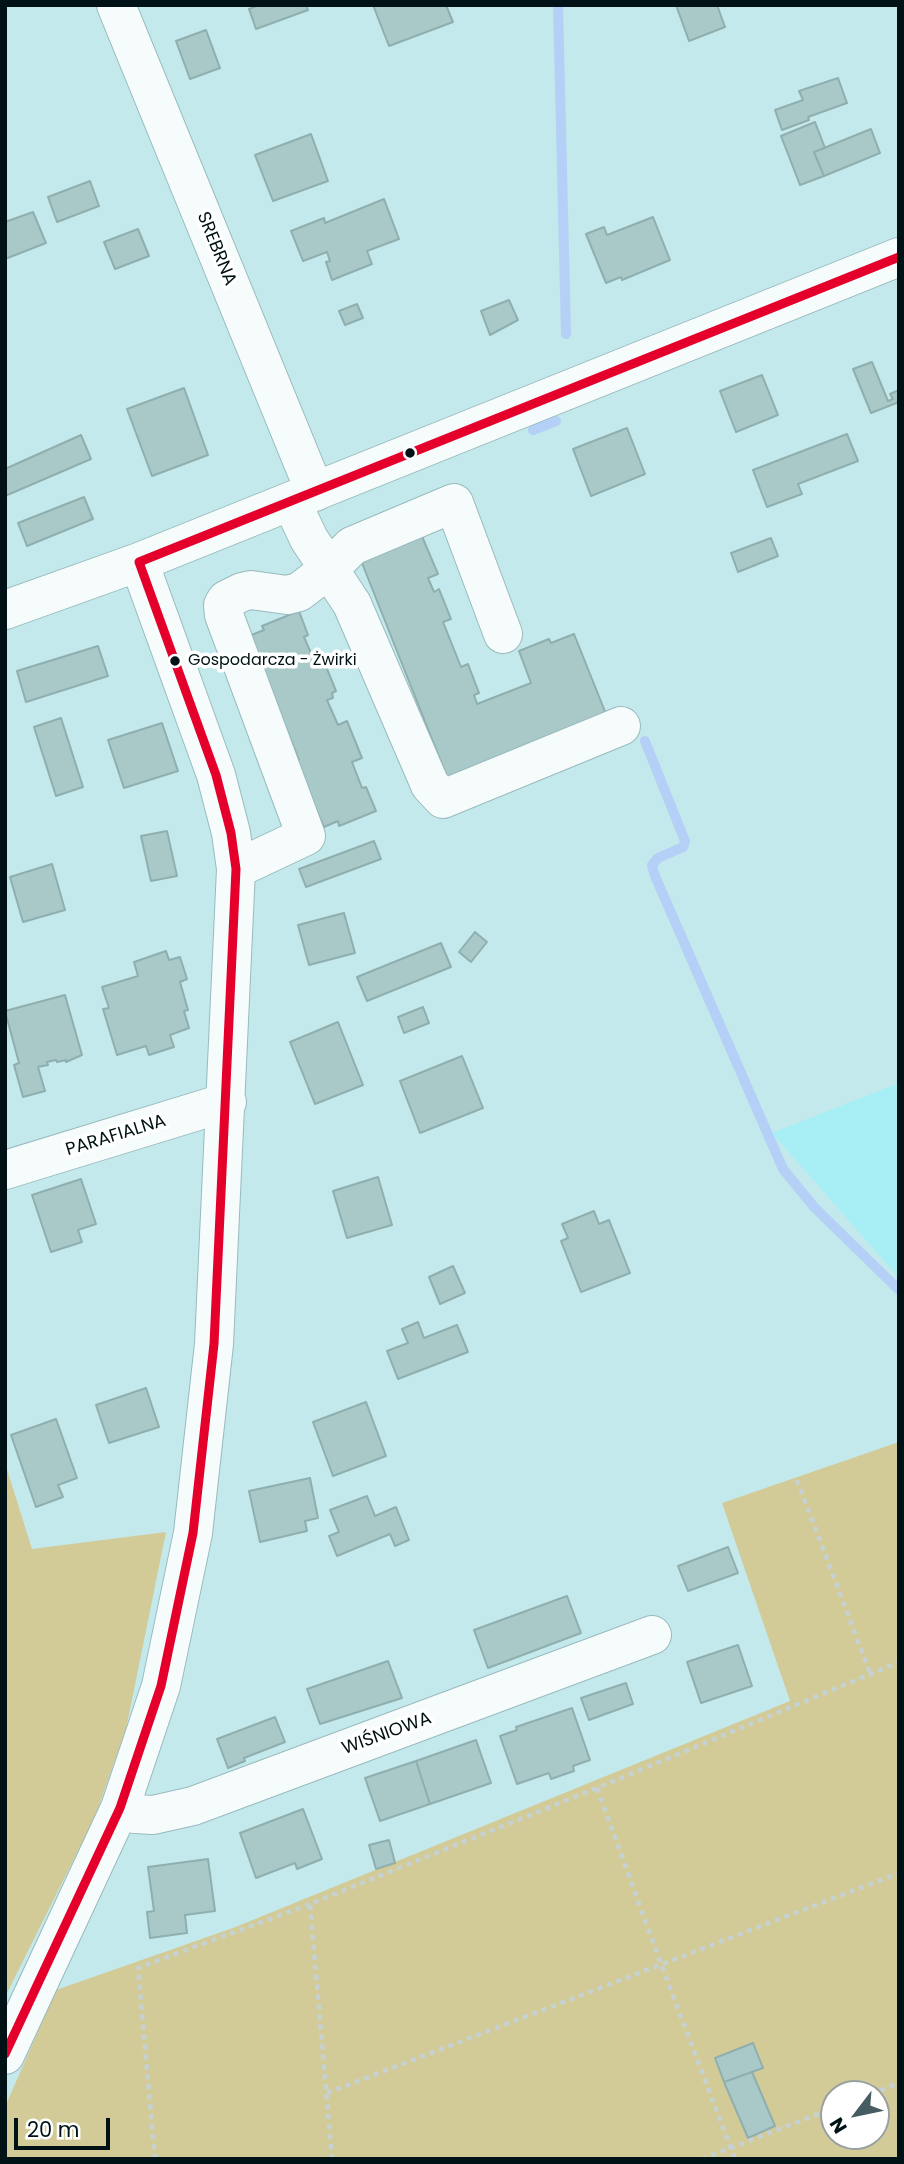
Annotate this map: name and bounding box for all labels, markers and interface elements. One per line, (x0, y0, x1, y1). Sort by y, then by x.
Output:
street label: SREBRNA (191, 209, 241, 289)
unlabelled marker (403, 446, 417, 460)
place label: Gospodarcza - Żwirki (188, 651, 357, 671)
marker: Gospodarcza - Żwirki (168, 654, 182, 668)
street label: PARAFIALNA (63, 1110, 169, 1162)
street label: WIŚNIOWA (339, 1708, 435, 1760)
north arrow (820, 2080, 890, 2150)
scale bar (18, 2104, 114, 2148)
text: N (823, 2112, 854, 2139)
text: 20 m (27, 2115, 80, 2144)

